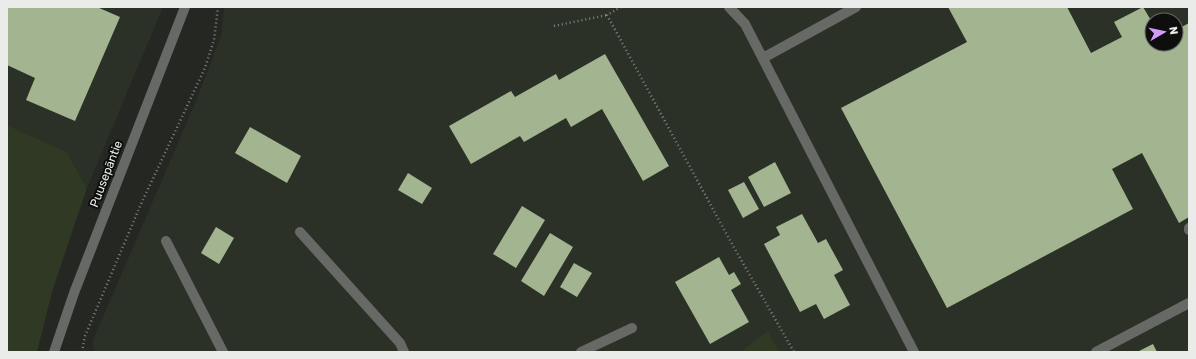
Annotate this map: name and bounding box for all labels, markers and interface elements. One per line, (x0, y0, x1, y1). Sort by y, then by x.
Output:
north arrow (1144, 12, 1184, 52)
text: N (1166, 26, 1180, 36)
street label: Puusepäntie (87, 138, 125, 209)

